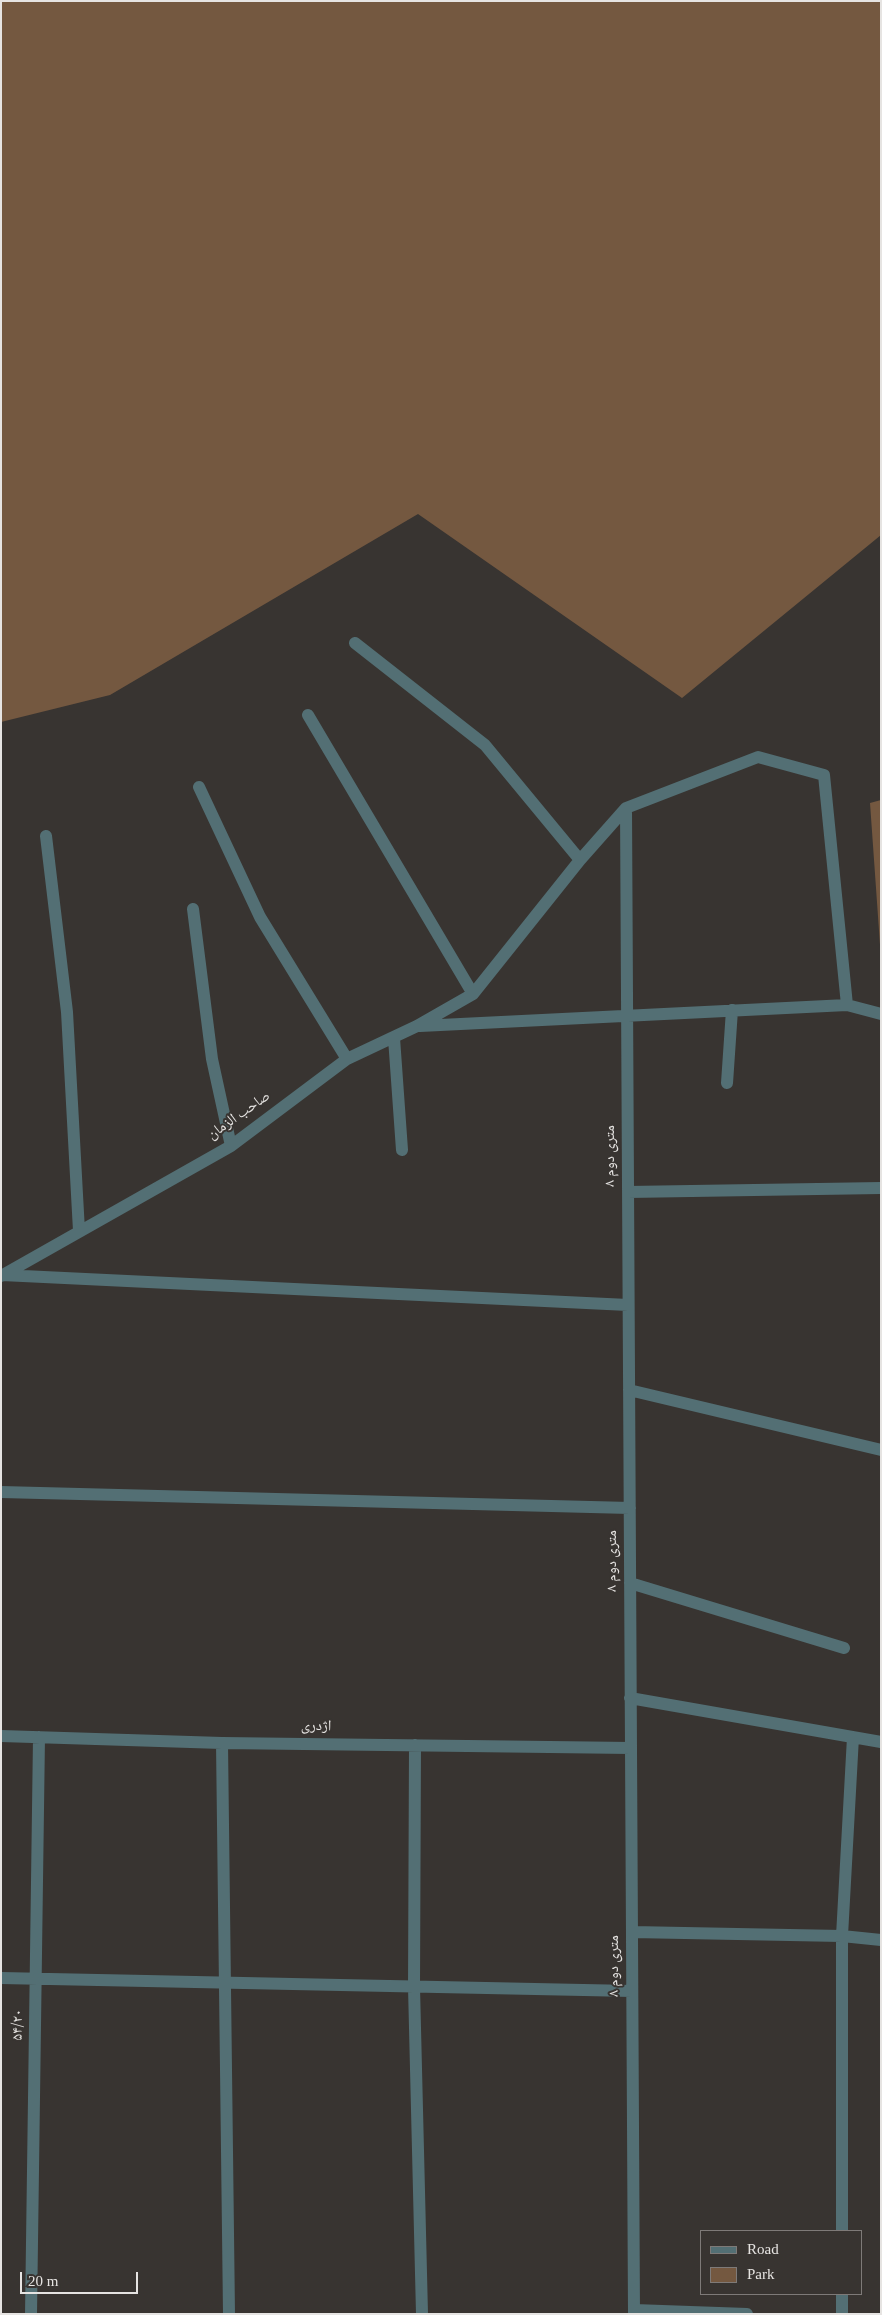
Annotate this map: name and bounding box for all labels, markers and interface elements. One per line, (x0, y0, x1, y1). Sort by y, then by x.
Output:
street label: صاحب الزمان (205, 1089, 275, 1145)
street label: ۸ متری دوم (603, 1125, 621, 1187)
street label: ۸ متری دوم (605, 1530, 623, 1592)
street label: اژدری (301, 1719, 331, 1737)
street label: ۸ متری دوم (607, 1935, 625, 1997)
street label: ۵۴/۲۰ (11, 2009, 29, 2041)
legend (700, 2230, 862, 2295)
text: Road (747, 2241, 779, 2257)
scale bar (22, 2262, 140, 2294)
text: Park (747, 2266, 775, 2282)
text: 20 m (28, 2273, 58, 2289)

